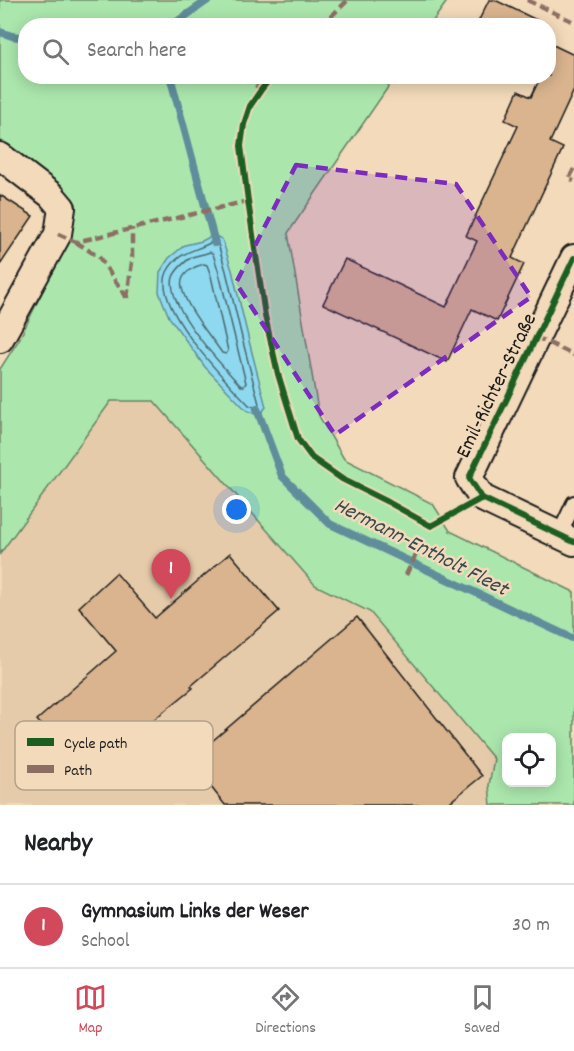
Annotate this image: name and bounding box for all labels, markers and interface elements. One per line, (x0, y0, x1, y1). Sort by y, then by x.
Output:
search box (18, 18, 556, 84)
icon: search (39, 35, 72, 68)
text: Search here (87, 36, 186, 67)
street label: Emil-Richter-Straße (450, 309, 546, 464)
water label: Hermann-Entholt Fleet (328, 491, 514, 606)
your location (222, 495, 251, 524)
pin: 1 (152, 550, 190, 599)
legend (15, 721, 213, 790)
text: Cycle path (64, 733, 127, 756)
map controls (502, 733, 556, 787)
button: locate (502, 733, 556, 787)
text: Path (64, 760, 92, 783)
text: Nearby (24, 826, 92, 863)
text: Gymnasium Links der Weser (81, 897, 309, 928)
text: 1 (41, 912, 46, 940)
text: 30 m (512, 912, 550, 940)
text: School (81, 928, 130, 956)
tab: Map (74, 981, 107, 1040)
tab: Directions (255, 981, 316, 1040)
tab: Saved (464, 981, 500, 1040)

